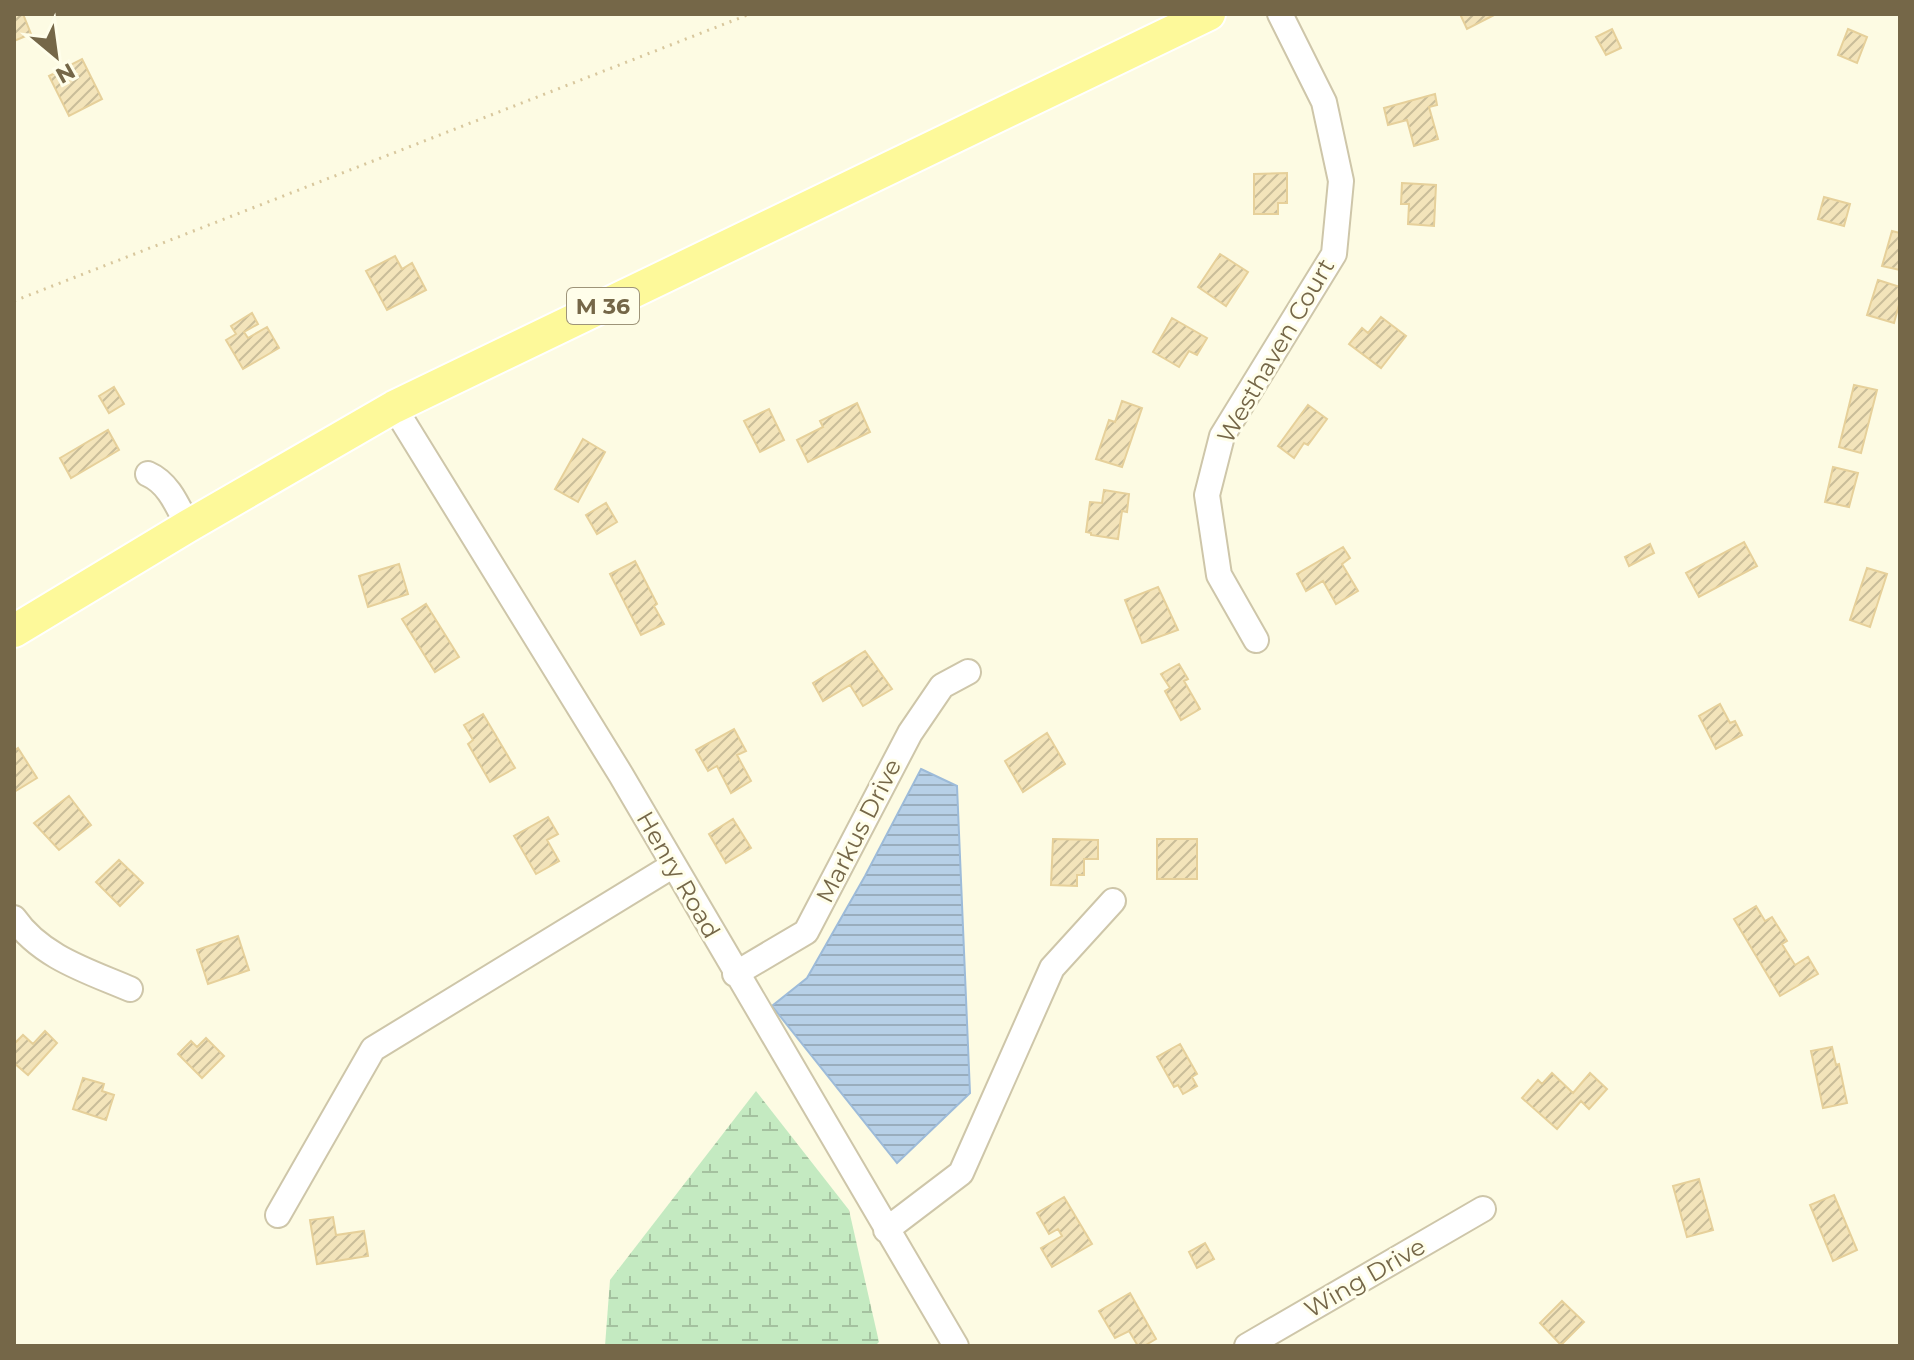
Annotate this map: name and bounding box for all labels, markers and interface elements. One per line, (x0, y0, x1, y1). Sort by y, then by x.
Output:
north arrow (16, 16, 96, 96)
text: N (51, 57, 80, 89)
street label: Westhaven Court (1211, 253, 1340, 448)
road number: M 36 (567, 288, 639, 324)
street label: Markus Drive (810, 754, 907, 908)
street label: Henry Road (630, 806, 726, 943)
street label: Wing Drive (1299, 1231, 1430, 1324)

